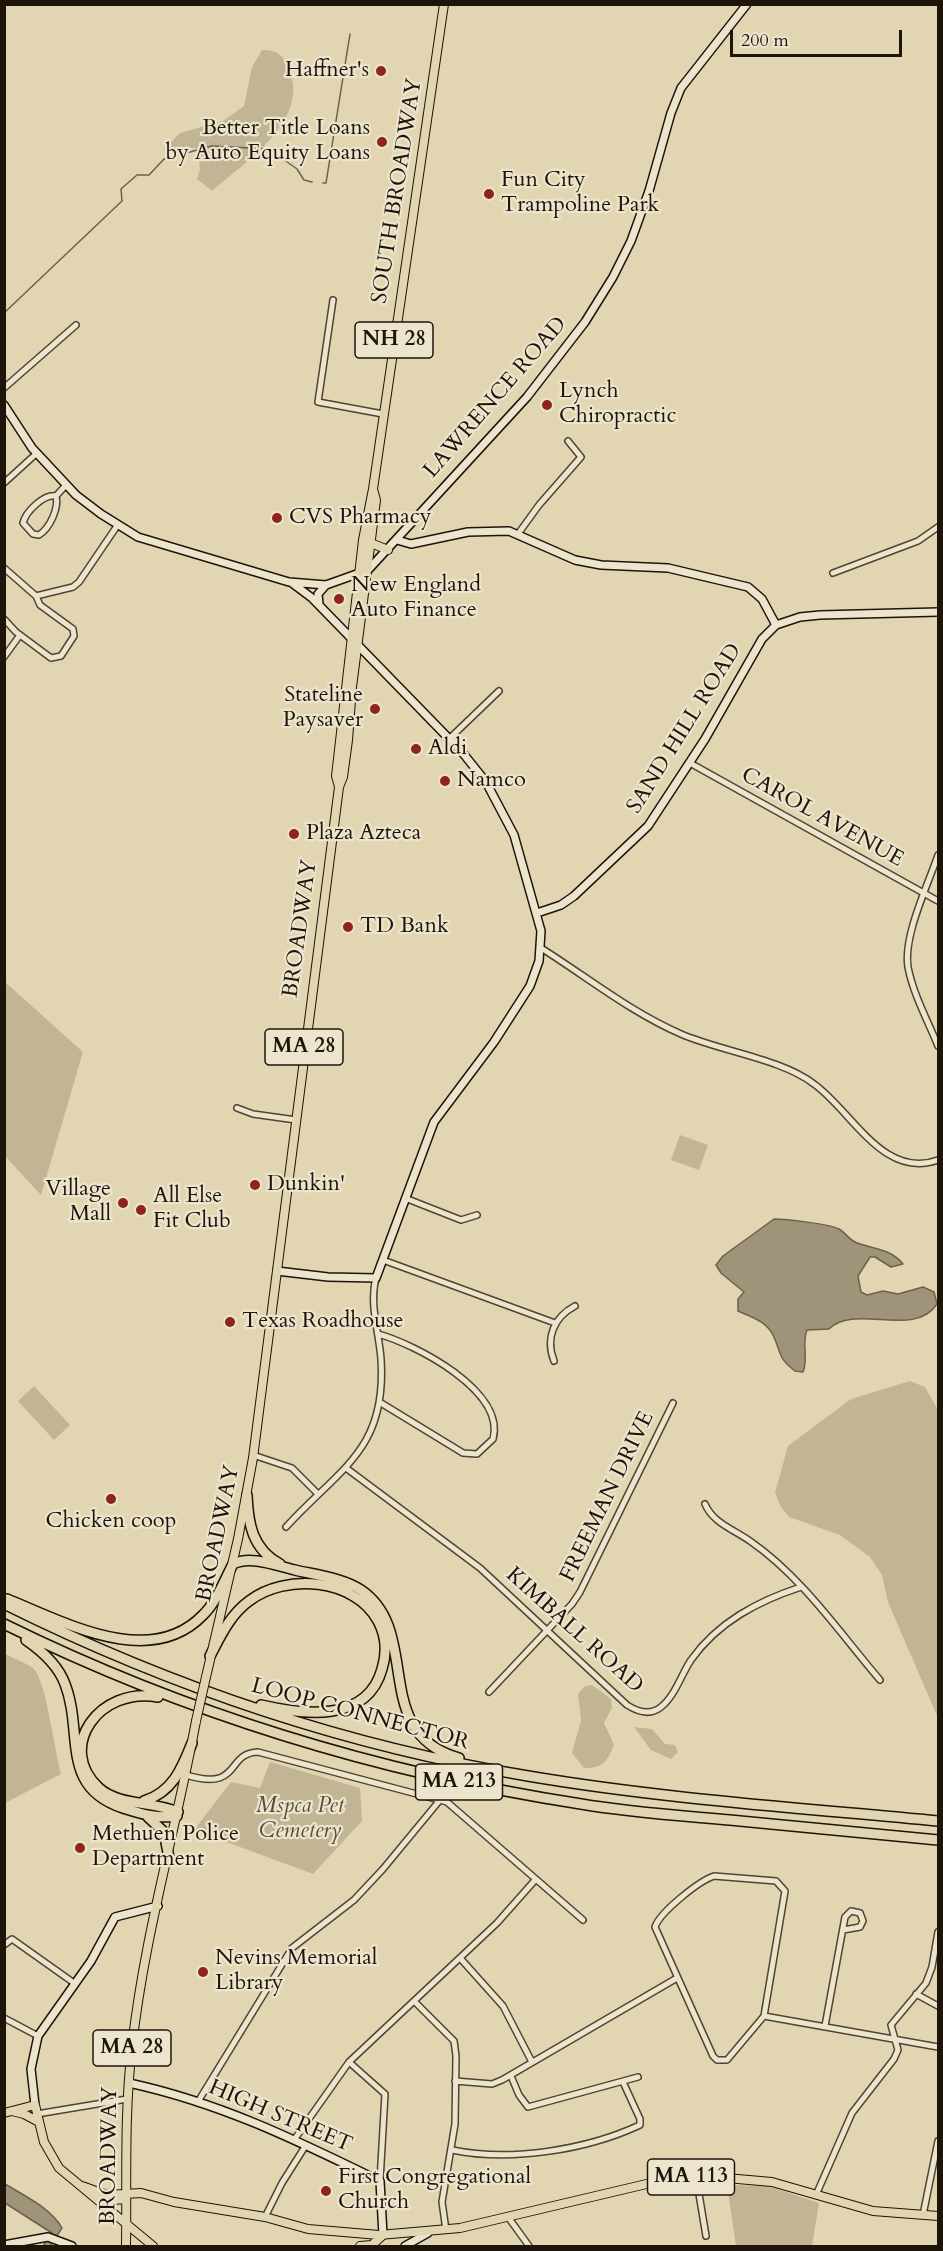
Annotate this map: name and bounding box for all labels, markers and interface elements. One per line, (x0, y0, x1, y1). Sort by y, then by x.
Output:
scale bar (733, 18, 906, 56)
text: 200 m (741, 28, 789, 53)
place label: Haffner's (285, 58, 369, 84)
marker: Haffner's (374, 64, 388, 78)
street label: SOUTH BROADWAY (367, 77, 429, 305)
place label: Better Title Loans by Auto Equity Loans (166, 116, 370, 168)
marker: Better Title Loans by Auto Equity Loans (375, 135, 389, 149)
place label: Fun City Trampoline Park (501, 168, 659, 220)
marker: Fun City Trampoline Park (482, 187, 496, 201)
street label: LAWRENCE ROAD (419, 312, 573, 484)
road number: NH 28 (355, 322, 433, 358)
place label: Lynch Chiropractic (559, 379, 676, 430)
marker: Lynch Chiropractic (540, 398, 554, 412)
place label: CVS Pharmacy (289, 505, 431, 531)
marker: CVS Pharmacy (270, 511, 284, 525)
place label: New England Auto Finance (351, 573, 481, 624)
marker: New England Auto Finance (332, 592, 346, 606)
street label: SAND HILL ROAD (622, 639, 748, 819)
place label: Stateline Paysaver (283, 683, 363, 734)
marker: Stateline Paysaver (368, 702, 382, 716)
place label: Aldi (428, 736, 467, 762)
marker: Aldi (409, 742, 423, 756)
street label: CAROL AVENUE (736, 762, 908, 874)
place label: Namco (457, 768, 526, 794)
marker: Namco (438, 774, 452, 788)
place label: Plaza Azteca (306, 821, 421, 847)
marker: Plaza Azteca (287, 827, 301, 841)
street label: BROADWAY (278, 858, 324, 1000)
place label: TD Bank (360, 914, 449, 940)
marker: TD Bank (341, 920, 355, 934)
road number: MA 28 (265, 1029, 343, 1065)
place label: Dunkin' (267, 1172, 345, 1198)
place label: Village Mall (46, 1177, 111, 1228)
marker: Dunkin' (248, 1178, 262, 1192)
place label: All Else Fit Club (153, 1184, 231, 1236)
marker: Village Mall (116, 1196, 130, 1210)
marker: All Else Fit Club (134, 1203, 148, 1217)
place label: Texas Roadhouse (242, 1309, 404, 1335)
marker: Texas Roadhouse (223, 1315, 237, 1329)
street label: FREEMAN DRIVE (555, 1407, 661, 1587)
street label: BROADWAY (192, 1463, 246, 1605)
marker: Chicken coop (104, 1492, 118, 1506)
place label: Chicken coop (46, 1509, 176, 1535)
street label: KIMBALL ROAD (500, 1562, 648, 1700)
street label: LOOP CONNECTOR (248, 1673, 472, 1757)
road number: MA 213 (416, 1764, 502, 1800)
park label: Mspca Pet Cemetery (256, 1794, 344, 1846)
place label: Methuen Police Department (92, 1822, 239, 1874)
marker: Methuen Police Department (73, 1841, 87, 1855)
place label: Nevins Memorial Library (215, 1946, 377, 1998)
marker: Nevins Memorial Library (196, 1965, 210, 1979)
road number: MA 28 (93, 2030, 171, 2066)
street label: HIGH STREET (204, 2075, 356, 2159)
street label: BROADWAY (96, 2086, 124, 2226)
road number: MA 113 (648, 2159, 734, 2195)
place label: First Congregational Church (338, 2165, 531, 2216)
marker: First Congregational Church (319, 2184, 333, 2198)

